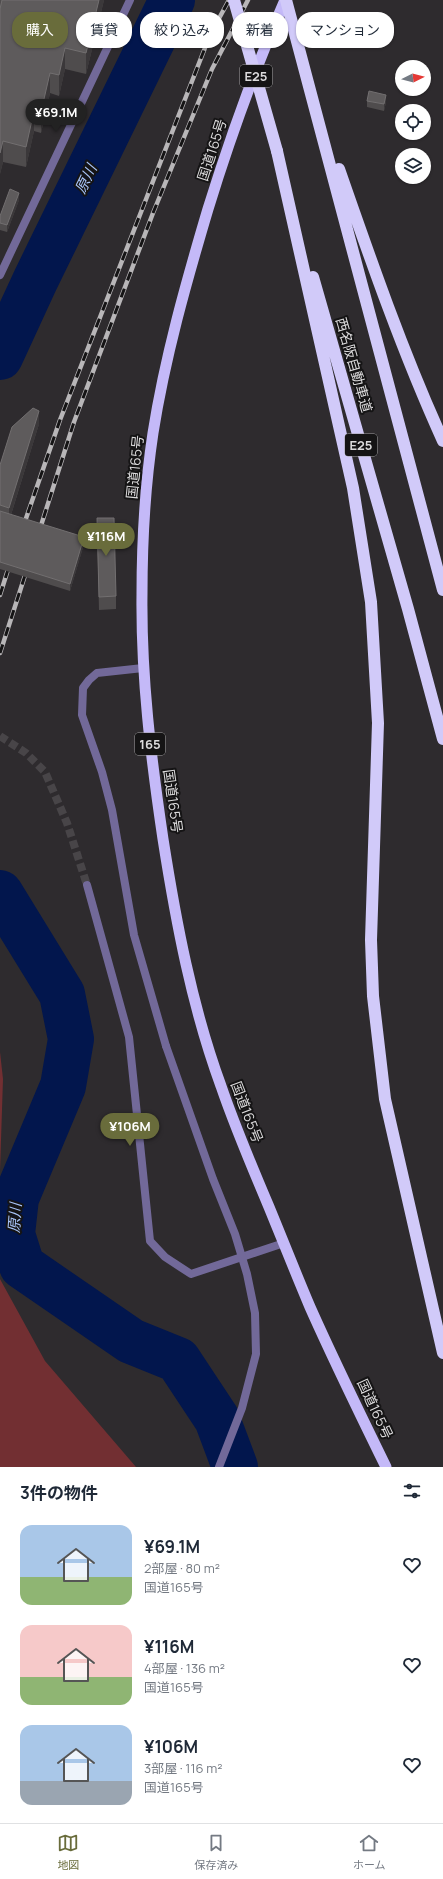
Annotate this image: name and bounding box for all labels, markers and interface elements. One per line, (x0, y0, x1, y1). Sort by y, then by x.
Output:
chip: 購入 (12, 12, 68, 48)
chip: 賃貸 (76, 12, 132, 48)
chip: 絞り込み (140, 12, 224, 48)
chip: 新着 (232, 12, 288, 48)
chip: マンション (296, 12, 394, 48)
north arrow (395, 60, 431, 96)
map controls (395, 60, 431, 184)
road number: E25 (240, 65, 272, 87)
pin: ¥69.1M (23, 99, 89, 133)
text: ¥69.1M (35, 103, 77, 121)
button: locate (395, 104, 431, 140)
street label: 国道165号 (193, 116, 230, 183)
button: layers (395, 148, 431, 184)
water label: 原川 (70, 159, 102, 197)
street label: 西名阪自動車道 (332, 315, 377, 415)
street label: 国道165号 (122, 434, 147, 500)
road number: E25 (345, 434, 377, 456)
pin: ¥116M (78, 523, 134, 557)
text: ¥116M (87, 527, 125, 545)
road number: 165 (135, 733, 165, 755)
street label: 国道165号 (160, 768, 187, 834)
street label: 国道165号 (227, 1078, 268, 1145)
pin: ¥106M (102, 1113, 158, 1147)
text: ¥106M (109, 1117, 151, 1135)
water label: 原川 (3, 1200, 26, 1234)
street label: 国道165号 (353, 1376, 398, 1442)
icon: filters (401, 1480, 423, 1502)
text: 3件の物件 (20, 1481, 98, 1504)
text: ¥69.1M (144, 1535, 200, 1558)
icon: home (52, 1541, 100, 1589)
icon: heart (401, 1554, 423, 1576)
text: 2部屋 · 80 m² (144, 1559, 220, 1577)
text: 国道165号 (144, 1578, 204, 1596)
text: ¥116M (144, 1635, 194, 1658)
icon: home (52, 1641, 100, 1689)
icon: heart (401, 1654, 423, 1676)
text: 4部屋 · 136 m² (144, 1659, 225, 1677)
text: 国道165号 (144, 1678, 204, 1696)
text: ¥106M (144, 1735, 198, 1758)
icon: home (52, 1741, 100, 1789)
icon: heart (401, 1754, 423, 1776)
text: 3部屋 · 116 m² (144, 1759, 222, 1777)
text: 国道165号 (144, 1778, 204, 1796)
tab: 地図 (57, 1832, 79, 1872)
tab: 保存済み (194, 1832, 238, 1872)
tab: ホーム (353, 1832, 386, 1872)

